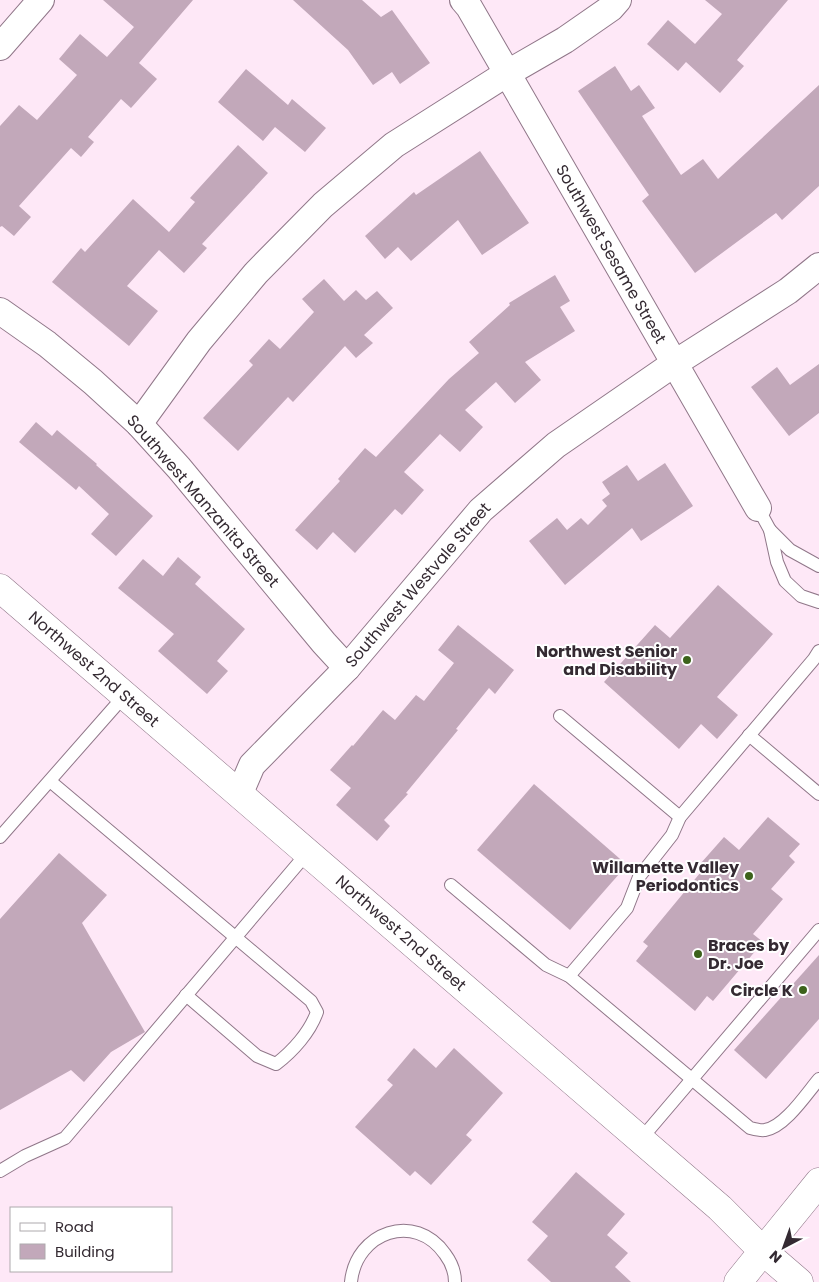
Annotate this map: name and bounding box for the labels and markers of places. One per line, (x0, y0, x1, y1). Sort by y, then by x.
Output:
place label: Northwest Senior and Disability (536, 640, 678, 681)
marker: Northwest Senior and Disability (681, 654, 693, 666)
place label: Willamette Valley Periodontics (592, 856, 740, 897)
marker: Willamette Valley Periodontics (743, 870, 755, 882)
place label: Braces by Dr. Joe (708, 934, 790, 975)
marker: Braces by Dr. Joe (692, 948, 704, 960)
place label: Circle K (730, 979, 793, 1002)
marker: Circle K (797, 984, 809, 996)

